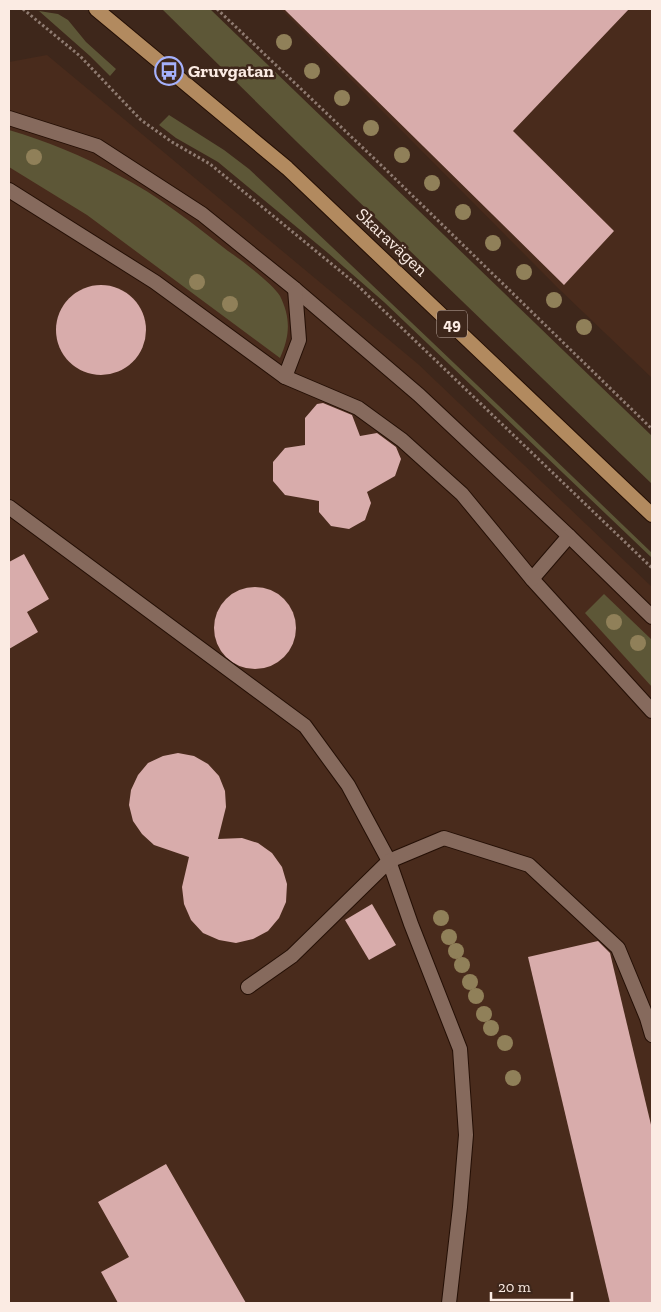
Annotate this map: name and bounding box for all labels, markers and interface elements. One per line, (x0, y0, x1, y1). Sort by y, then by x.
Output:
bus stop icon: Gruvgatan (154, 56, 184, 86)
place label: Gruvgatan (188, 60, 274, 82)
street label: Skaravägen (352, 203, 433, 281)
road number: 49 (437, 310, 467, 338)
scale bar (491, 1270, 572, 1302)
text: 20 m (498, 1278, 531, 1296)

